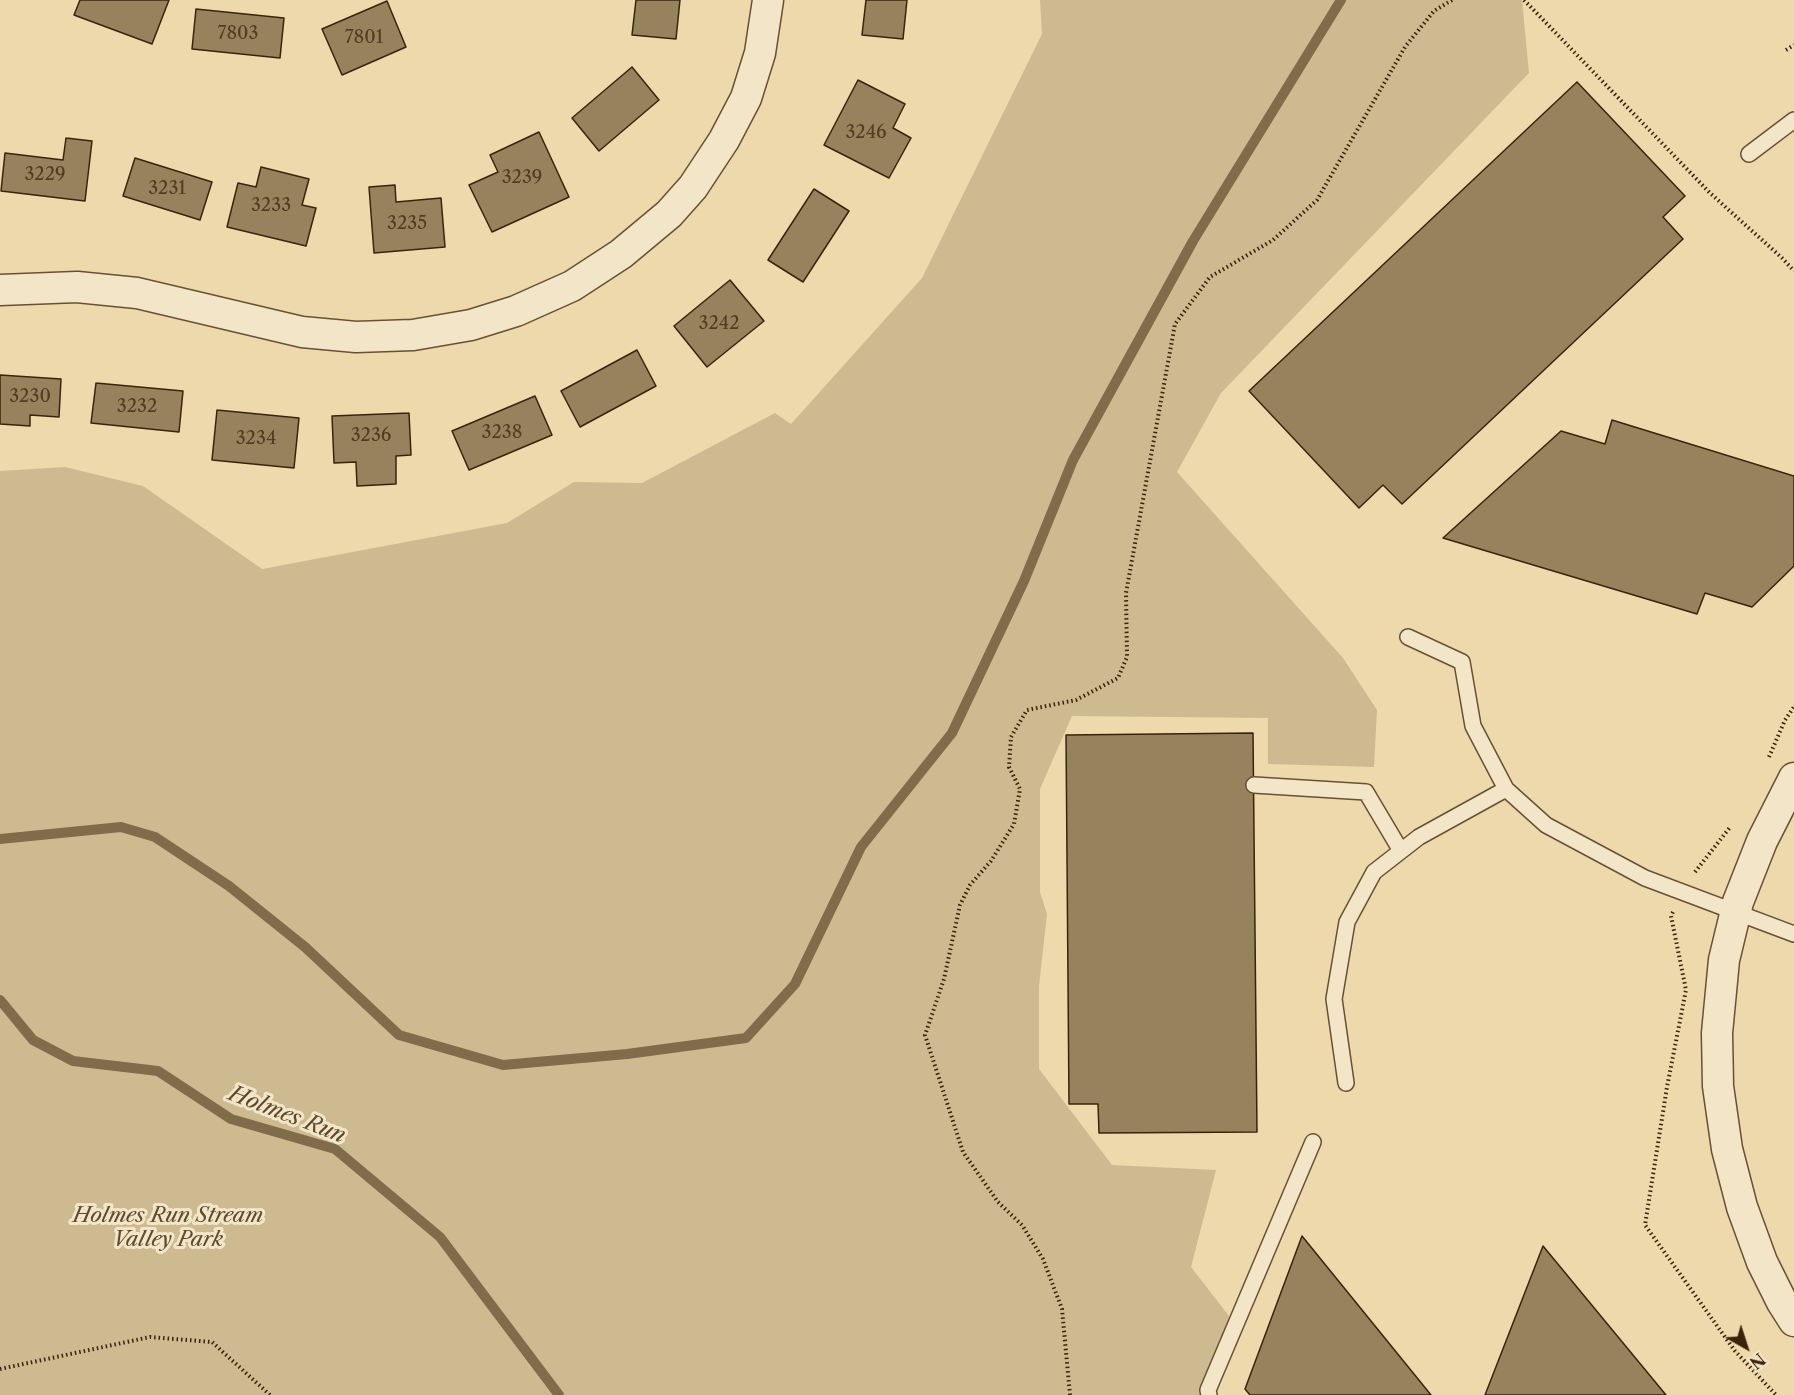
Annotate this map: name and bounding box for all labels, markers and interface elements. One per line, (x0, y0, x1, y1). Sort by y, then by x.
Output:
house number: 7803 (218, 23, 258, 45)
house number: 7801 (345, 27, 383, 49)
house number: 3246 (845, 122, 887, 144)
house number: 3229 (24, 164, 66, 186)
house number: 3239 (502, 167, 542, 189)
house number: 3231 (148, 178, 186, 200)
house number: 3233 (251, 195, 291, 217)
house number: 3235 (387, 213, 427, 235)
house number: 3242 (698, 313, 740, 335)
house number: 3230 (9, 386, 51, 408)
house number: 3232 (117, 396, 157, 418)
house number: 3238 (482, 422, 522, 444)
house number: 3236 (351, 425, 391, 447)
house number: 3234 (236, 428, 276, 450)
water label: Holmes Run (225, 1081, 349, 1149)
park label: Holmes Run Stream Valley Park (73, 1203, 263, 1253)
north arrow (1716, 1317, 1776, 1377)
text: N (1746, 1349, 1769, 1373)

